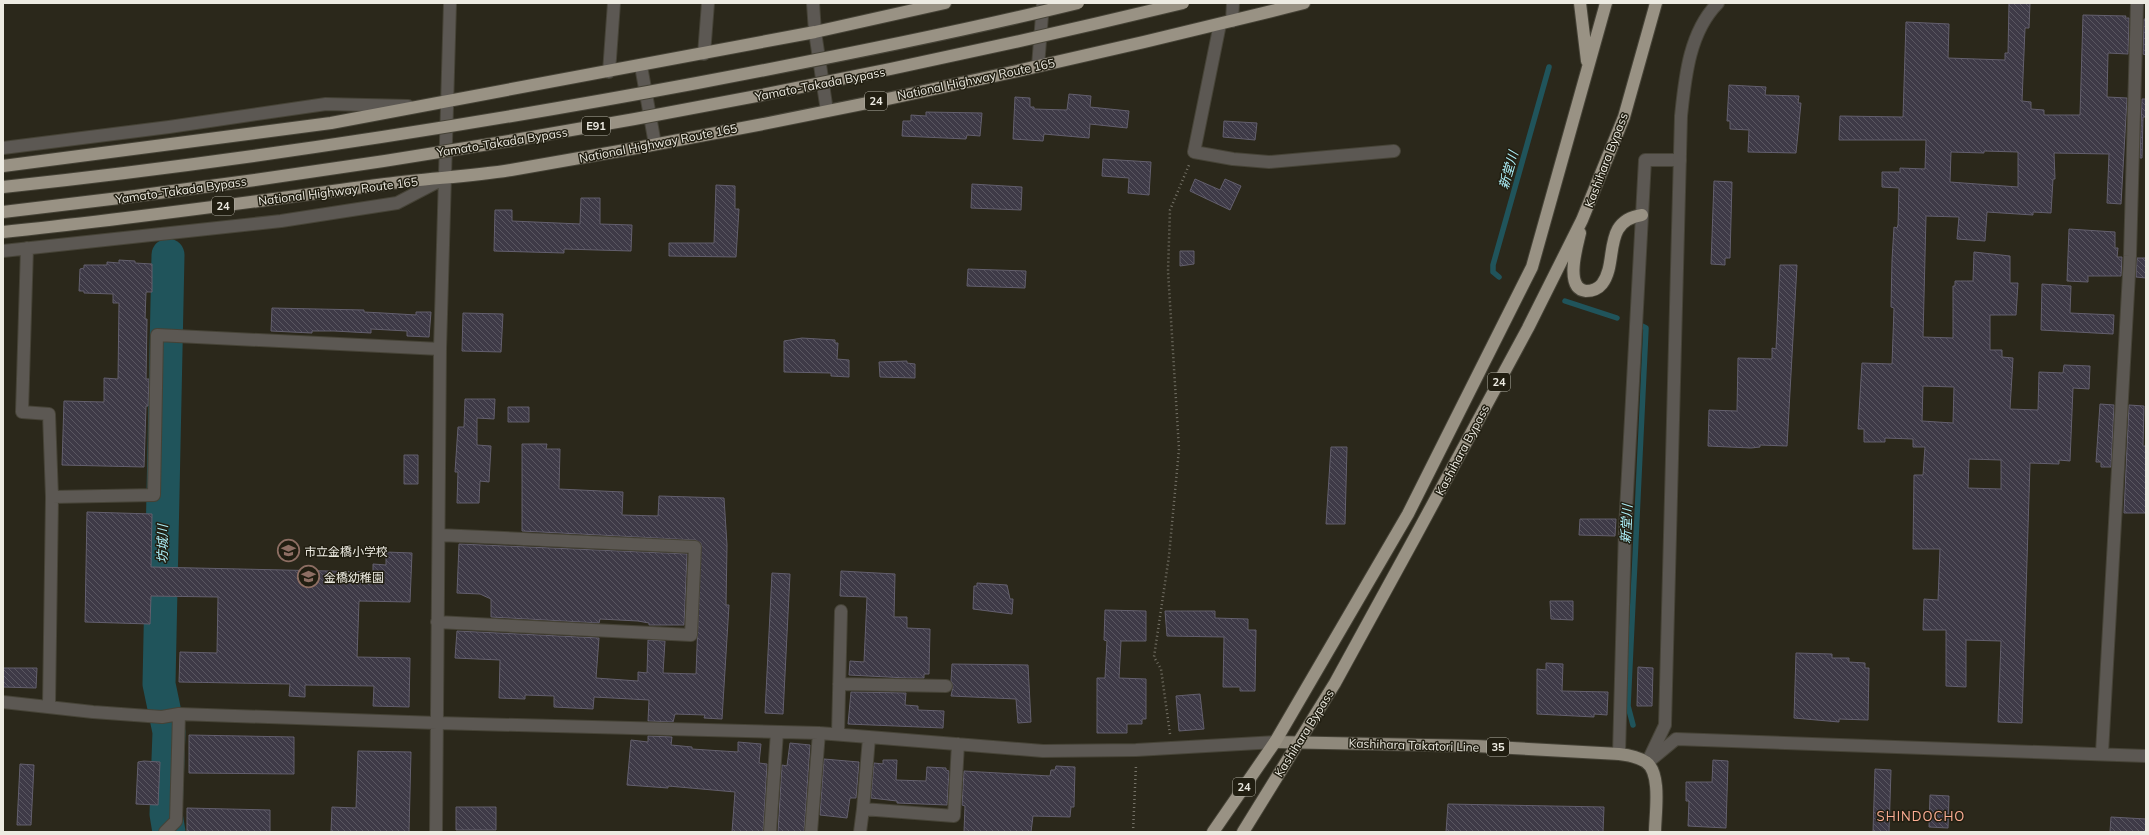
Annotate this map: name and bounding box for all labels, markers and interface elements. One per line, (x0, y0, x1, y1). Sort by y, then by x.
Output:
street label: National Highway Route 165 (896, 55, 1056, 103)
street label: Yamato-Takada Bypass (753, 64, 886, 104)
road number: 24 (865, 92, 887, 110)
street label: Kashihara Bypass (1581, 110, 1631, 210)
road number: E91 (582, 117, 610, 135)
street label: National Highway Route 165 (578, 120, 738, 166)
street label: Yamato-Takada Bypass (435, 124, 569, 160)
water label: 新堂川 (1495, 147, 1522, 191)
street label: Yamato-Takada Bypass (113, 173, 248, 207)
street label: National Highway Route 165 (257, 174, 419, 208)
road number: 24 (212, 197, 234, 215)
road number: 24 (1488, 373, 1510, 391)
street label: Kashihara Bypass (1432, 402, 1492, 498)
water label: 新堂川 (1617, 502, 1635, 544)
water label: 坊城川 (154, 522, 170, 564)
school or university icon: 市立金橋小学校 (275, 538, 301, 564)
place label: 市立金橋小学校 (304, 544, 388, 559)
school or university icon: 金橋幼稚園 (295, 564, 321, 590)
place label: 金橋幼稚園 (324, 570, 384, 585)
street label: Kashihara Bypass (1271, 686, 1337, 780)
street label: Kashihara Takatori Line (1348, 735, 1480, 755)
road number: 35 (1487, 738, 1509, 756)
road number: 24 (1233, 778, 1255, 796)
district label: SHINDOCHO (1877, 808, 1965, 824)

